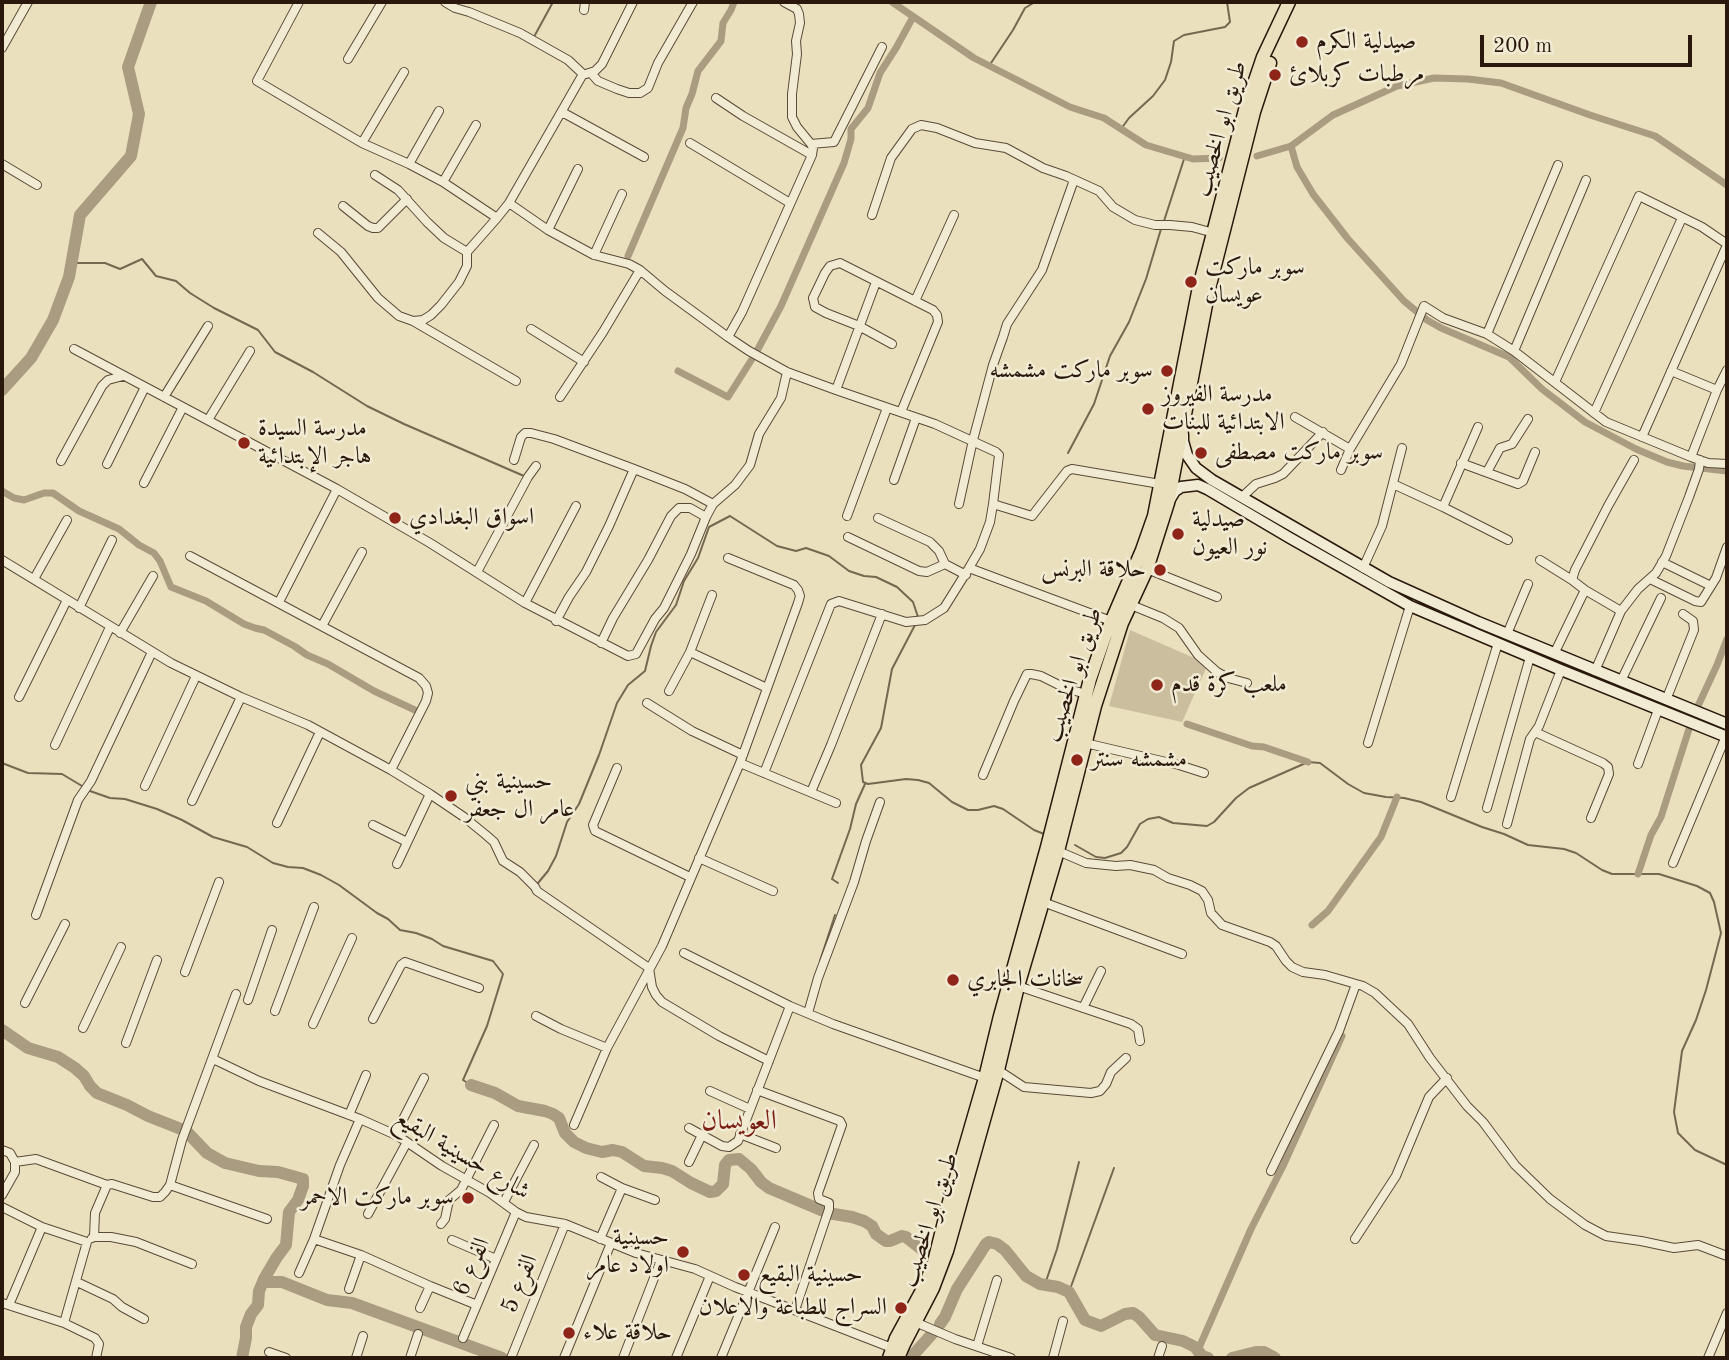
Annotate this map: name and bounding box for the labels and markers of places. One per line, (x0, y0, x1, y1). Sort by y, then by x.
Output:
place label: صيدلية الكرم (1316, 28, 1416, 56)
marker: صيدلية الكرم (1294, 34, 1310, 50)
place label: مرطبات كربلائ (1289, 61, 1424, 89)
marker: مرطبات كربلائ (1267, 67, 1283, 83)
place label: سوبر ماركت عويسان (1205, 254, 1305, 310)
marker: سوبر ماركت عويسان (1183, 274, 1199, 290)
place label: سوبر ماركت مشمشه (990, 357, 1153, 385)
marker: سوبر ماركت مشمشه (1159, 363, 1175, 379)
place label: مدرسة الفيروز الابتدائية للبنات (1162, 381, 1285, 437)
marker: مدرسة الفيروز الابتدائية للبنات (1140, 401, 1156, 417)
place label: مدرسة السيدة هاجر الإبتدائية (258, 415, 372, 471)
marker: مدرسة السيدة هاجر الإبتدائية (236, 435, 252, 451)
place label: سوبر ماركت مصطفى (1215, 439, 1383, 467)
marker: سوبر ماركت مصطفى (1193, 445, 1209, 461)
place label: اسواق البغدادي (409, 504, 534, 532)
place label: صيدلية نور العيون (1192, 506, 1267, 562)
marker: اسواق البغدادي (387, 510, 403, 526)
marker: صيدلية نور العيون (1170, 526, 1186, 542)
place label: حلاقة البرنس (1041, 556, 1146, 584)
marker: حلاقة البرنس (1152, 562, 1168, 578)
place label: ملعب كرة قدم (1171, 671, 1287, 699)
marker: ملعب كرة قدم (1149, 677, 1165, 693)
place label: مشمشه سنتر (1091, 746, 1187, 774)
marker: مشمشه سنتر (1069, 752, 1085, 768)
place label: حسينية بني عامر ال جعفر (465, 768, 574, 824)
marker: حسينية بني عامر ال جعفر (443, 788, 459, 804)
place label: سخانات الجابري (967, 966, 1084, 994)
marker: سخانات الجابري (945, 972, 961, 988)
place label: سوبر ماركت الاحمر (301, 1184, 454, 1212)
marker: سوبر ماركت الاحمر (460, 1190, 476, 1206)
place label: حسينية اولاد عامر (587, 1224, 669, 1280)
marker: حسينية اولاد عامر (675, 1244, 691, 1260)
place label: حسينية البقيع (758, 1261, 863, 1289)
marker: حسينية البقيع (736, 1267, 752, 1283)
place label: السراج للطباعة والاعلان (699, 1294, 887, 1322)
marker: السراج للطباعة والاعلان (893, 1300, 909, 1316)
place label: حلاقة علاء (583, 1319, 672, 1347)
marker: حلاقة علاء (561, 1325, 577, 1341)

